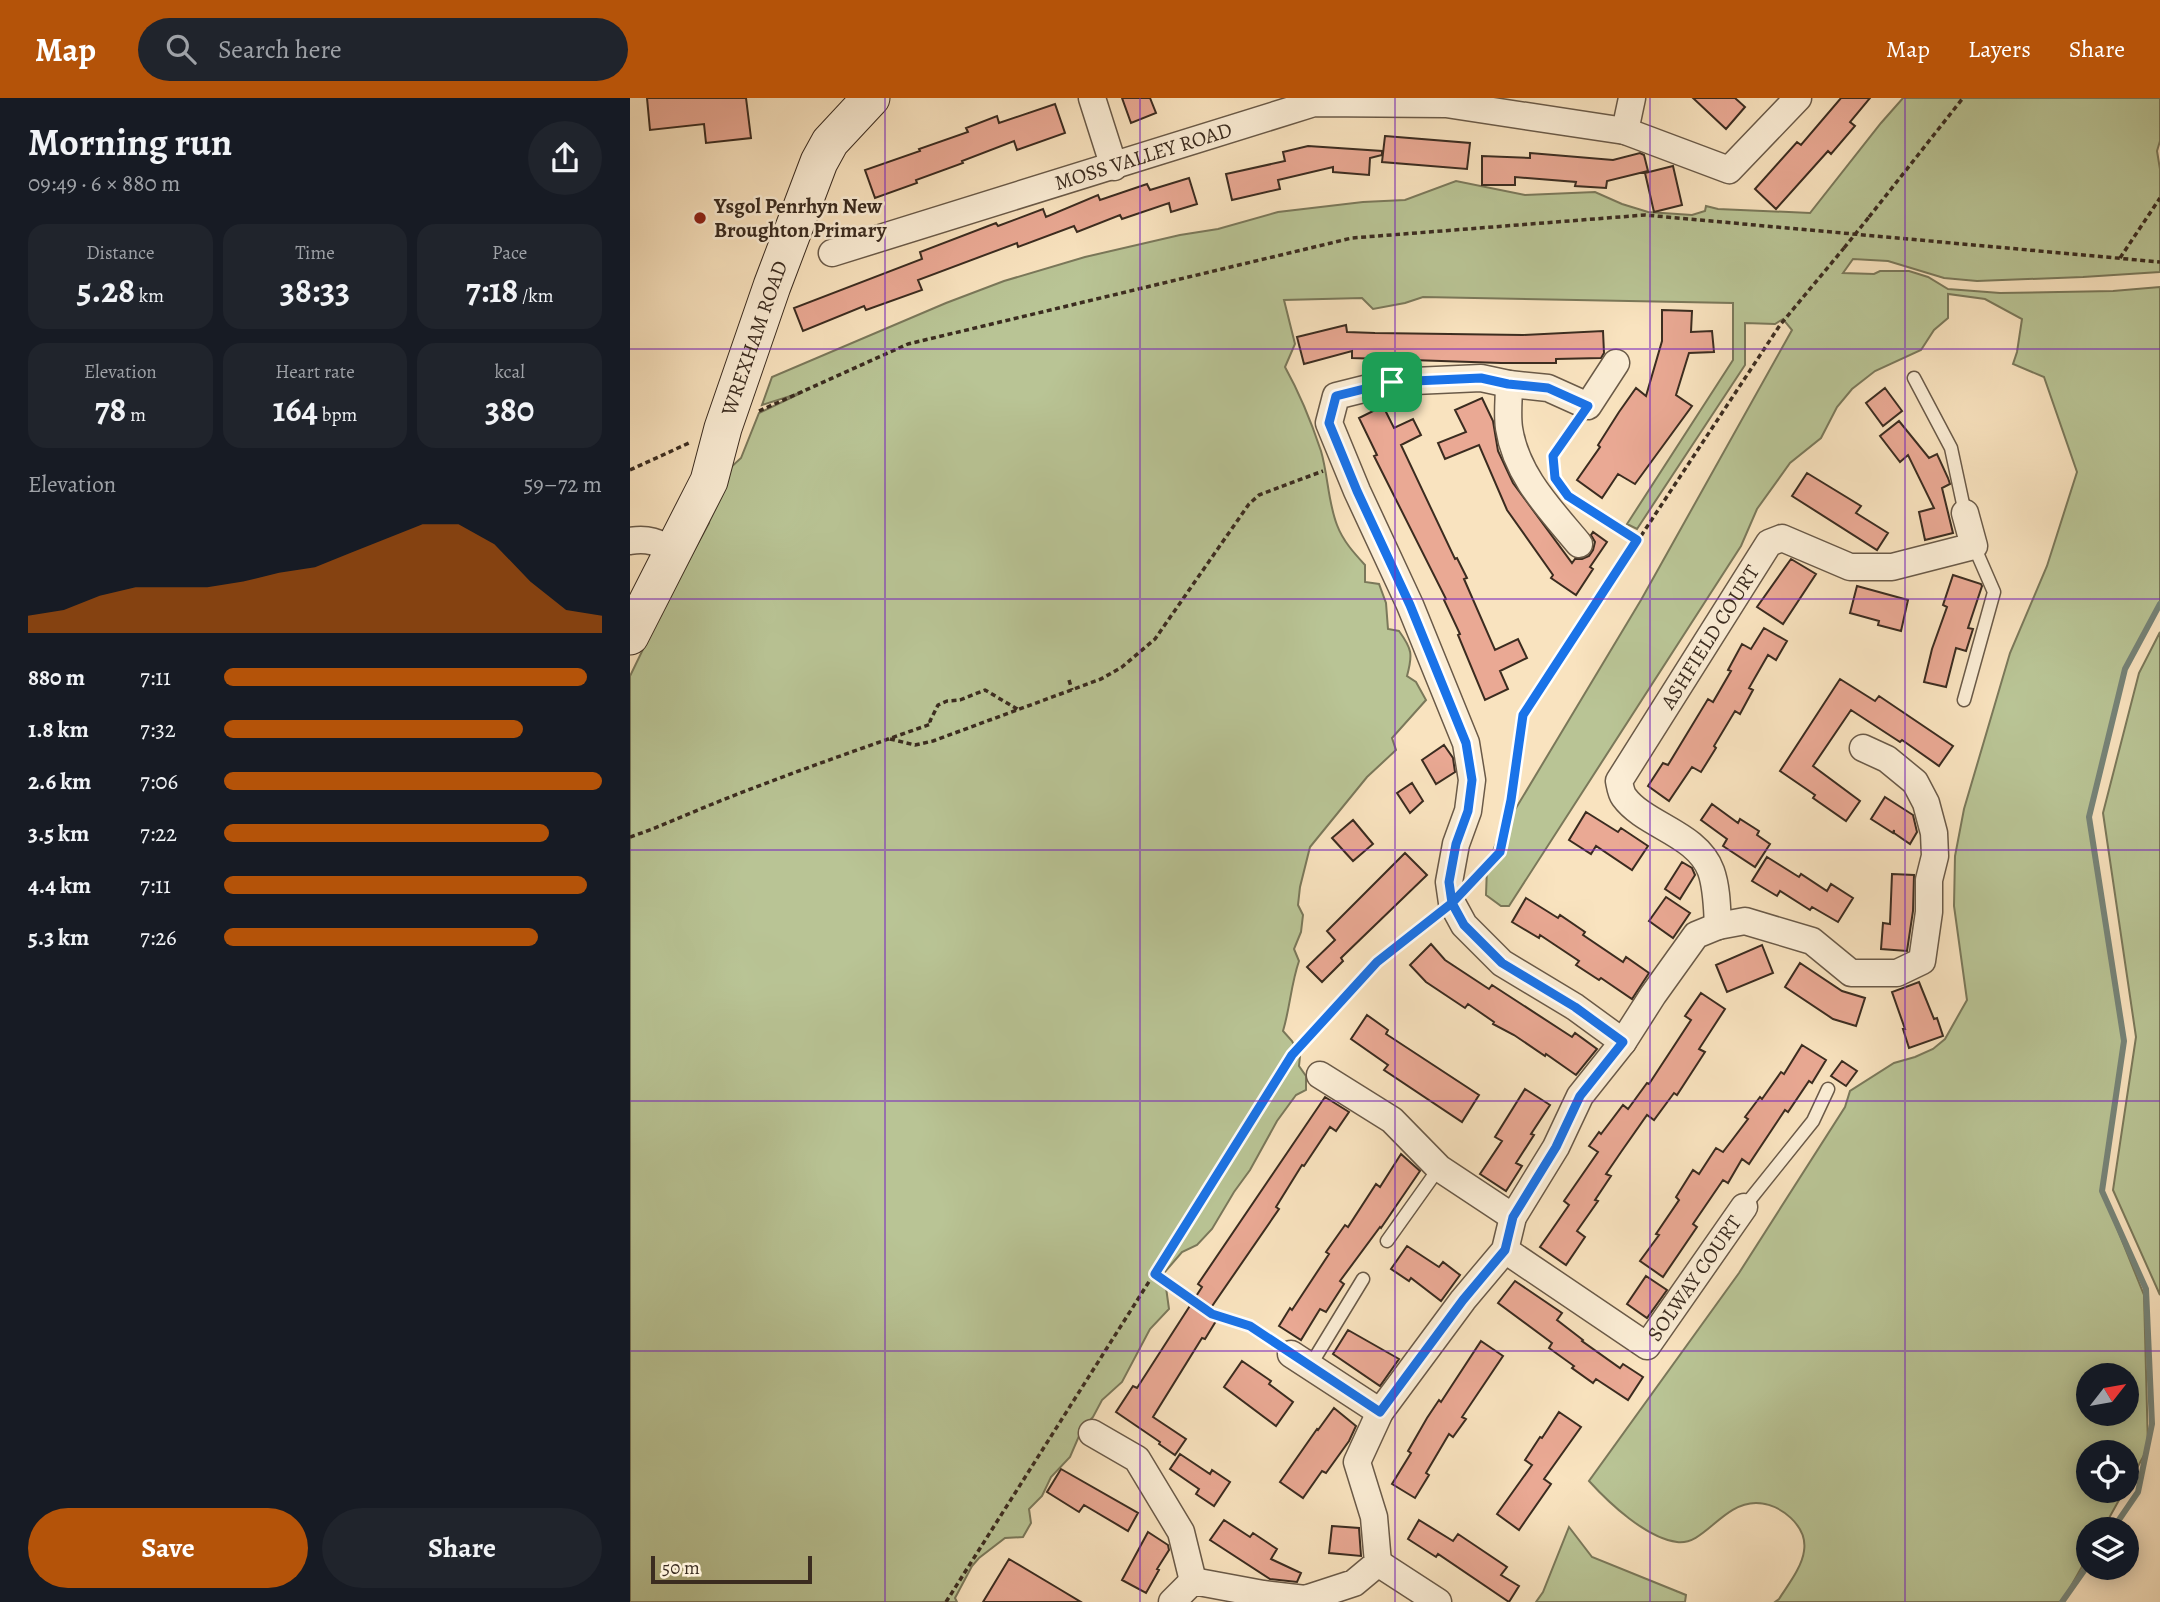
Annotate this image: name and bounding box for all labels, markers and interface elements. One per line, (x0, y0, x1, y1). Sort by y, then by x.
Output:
search box (138, 18, 628, 81)
text: Map (35, 27, 96, 72)
icon: search (162, 30, 200, 68)
text: Search here (218, 32, 342, 67)
text: Map (1886, 33, 1930, 65)
text: Layers (1968, 33, 2031, 65)
text: Share (2069, 33, 2125, 65)
street label: MOSS VALLEY ROAD (1051, 115, 1236, 197)
text: Morning run (28, 116, 232, 168)
button: share (528, 121, 602, 195)
text: 09:49 · 6 × 880 m (28, 168, 180, 199)
place label: Ysgol Penrhyn New Broughton Primary (713, 192, 888, 244)
marker: Ysgol Penrhyn New Broughton Primary (692, 210, 708, 226)
text: Distance (86, 240, 154, 266)
text: Time (295, 240, 335, 266)
text: Pace (492, 240, 527, 266)
street label: WREXHAM ROAD (714, 257, 794, 420)
text: 5.28 (77, 266, 135, 314)
text: 38:33 (280, 266, 350, 314)
text: 7:18 (466, 266, 518, 314)
text: km (135, 283, 164, 309)
text: /km (518, 283, 554, 309)
pin (1362, 352, 1422, 412)
text: Elevation (84, 359, 157, 385)
text: Heart rate (275, 359, 355, 385)
text: kcal (494, 359, 525, 385)
icon: arrive (1373, 363, 1411, 401)
text: 78 (95, 385, 126, 433)
text: 164 (273, 385, 318, 433)
text: 380 (485, 385, 534, 433)
text: m (126, 402, 146, 428)
text: bpm (318, 402, 357, 428)
text: Elevation (28, 469, 116, 500)
text: 59–72 m (523, 469, 602, 500)
street label: ASHFIELD COURT (1653, 559, 1766, 715)
text: 880 m (28, 662, 85, 693)
text: 7:11 (140, 662, 171, 693)
text: 1.8 km (28, 714, 89, 745)
text: 7:32 (140, 714, 176, 745)
text: 2.6 km (28, 766, 91, 797)
text: 7:06 (140, 766, 178, 797)
text: 3.5 km (28, 818, 89, 849)
text: 7:22 (140, 818, 177, 849)
text: 4.4 km (28, 870, 91, 901)
text: 7:11 (140, 870, 171, 901)
text: 5.3 km (28, 922, 89, 953)
text: 7:26 (140, 922, 177, 953)
street label: SOLWAY COURT (1641, 1209, 1748, 1347)
north arrow (2076, 1363, 2138, 1426)
map controls (2076, 1363, 2139, 1580)
button: locate (2076, 1440, 2139, 1503)
button: Save (28, 1508, 308, 1588)
button: Share (322, 1508, 602, 1588)
button: layers (2076, 1517, 2139, 1580)
scale bar (651, 1553, 812, 1585)
text: 50 m (662, 1555, 700, 1581)

